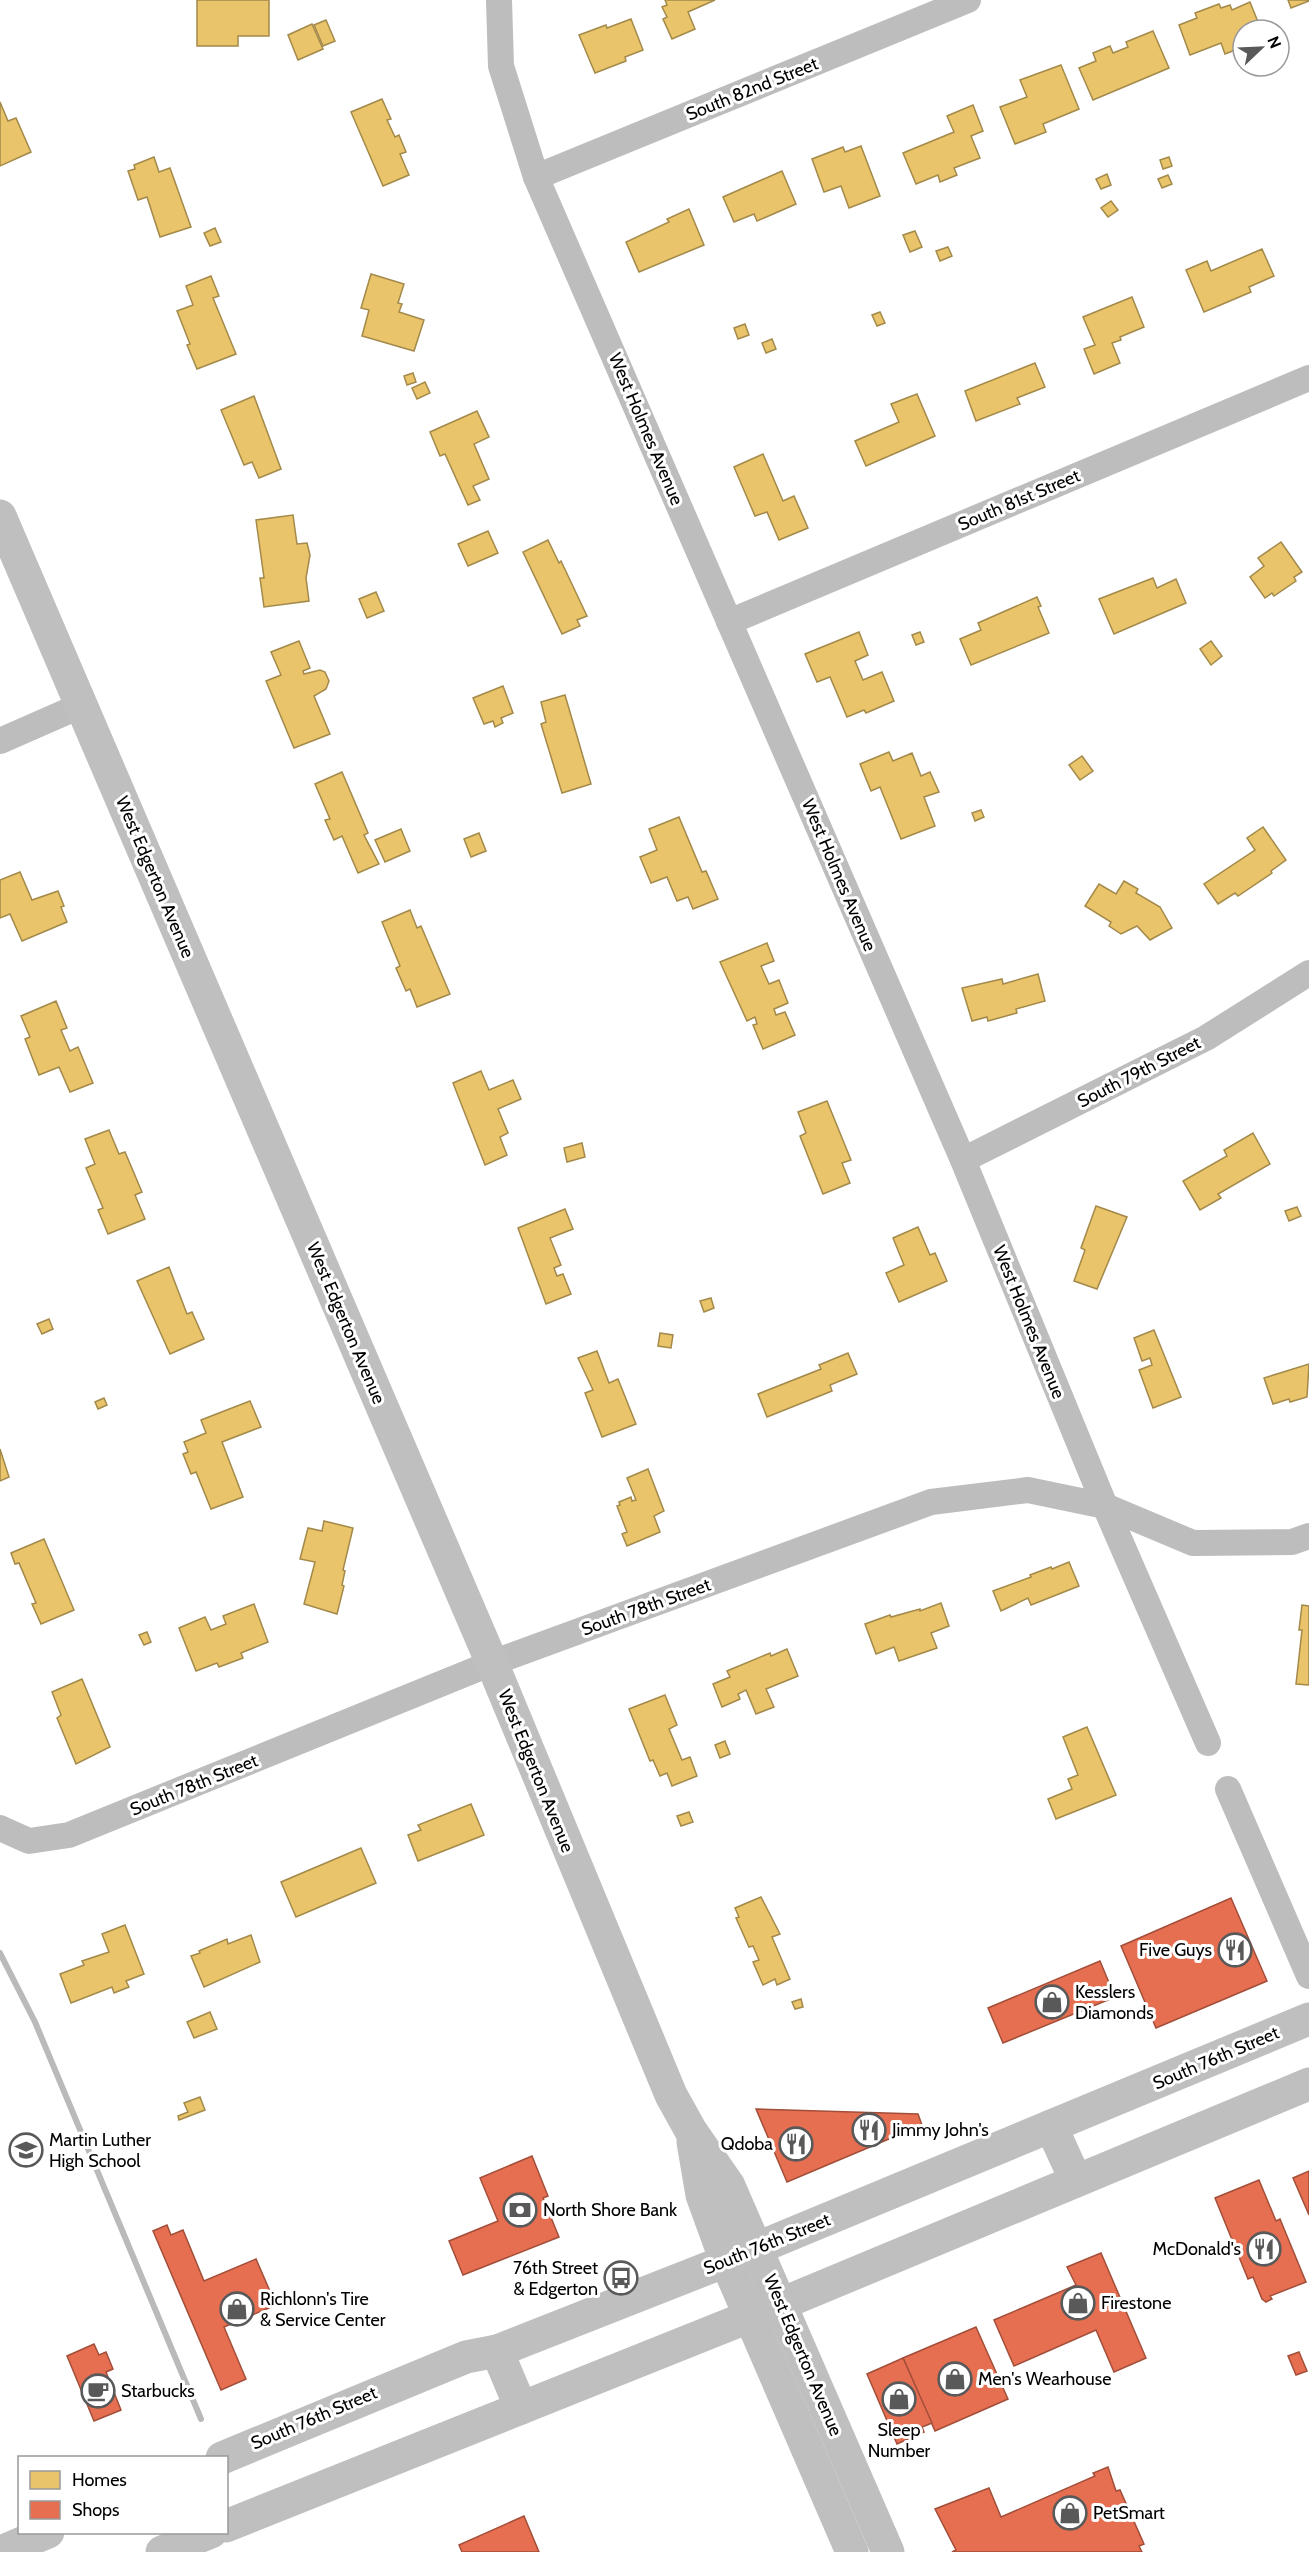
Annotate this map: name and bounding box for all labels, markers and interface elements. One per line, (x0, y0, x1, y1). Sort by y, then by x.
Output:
north arrow (1231, 18, 1291, 78)
text: N (1263, 33, 1285, 51)
street label: South 82nd Street (683, 52, 821, 126)
street label: West Holmes Avenue (604, 350, 688, 508)
street label: South 81st Street (955, 464, 1083, 536)
street label: West Edgerton Avenue (111, 793, 199, 961)
street label: West Holmes Avenue (797, 796, 881, 954)
street label: South 79th Street (1074, 1032, 1204, 1112)
street label: West Edgerton Avenue (302, 1239, 390, 1407)
street label: West Holmes Avenue (988, 1242, 1070, 1402)
street label: South 78th Street (578, 1573, 714, 1641)
street label: West Edgerton Avenue (493, 1686, 579, 1856)
street label: South 78th Street (127, 1749, 261, 1821)
restaurant icon: Five Guys (1217, 1932, 1253, 1968)
place label: Five Guys (1139, 1939, 1212, 1961)
place label: Kesslers Diamonds (1075, 1981, 1154, 2024)
shop icon: Kesslers Diamonds (1034, 1984, 1070, 2020)
street label: South 76th Street (1150, 2022, 1282, 2094)
restaurant icon: Jimmy John's (851, 2112, 887, 2148)
place label: Jimmy John's (891, 2119, 989, 2141)
restaurant icon: Qdoba (778, 2126, 814, 2162)
place label: Martin Luther High School (49, 2129, 151, 2172)
school or university icon: Martin Luther High School (8, 2132, 44, 2168)
place label: Qdoba (721, 2133, 773, 2155)
bank icon: North Shore Bank (502, 2192, 538, 2228)
place label: North Shore Bank (543, 2199, 678, 2221)
street label: South 76th Street (700, 2209, 834, 2279)
restaurant icon: McDonald's (1246, 2231, 1282, 2267)
place label: McDonald's (1153, 2238, 1241, 2260)
place label: 76th Street & Edgerton (513, 2257, 598, 2300)
bus stop icon: 76th Street & Edgerton (603, 2260, 639, 2296)
street label: West Edgerton Avenue (759, 2271, 847, 2439)
shop icon: Firestone (1060, 2285, 1096, 2321)
place label: Richlonn's Tire & Service Center (260, 2288, 386, 2331)
shop icon: Richlonn's Tire & Service Center (219, 2291, 255, 2327)
place label: Firestone (1101, 2292, 1171, 2314)
shop icon: Men's Wearhouse (937, 2361, 973, 2397)
place label: Men's Wearhouse (978, 2368, 1111, 2390)
cafe icon: Starbucks (80, 2373, 116, 2409)
place label: Starbucks (121, 2380, 195, 2402)
shop icon: Sleep Number (881, 2381, 917, 2417)
street label: South 76th Street (248, 2382, 380, 2454)
place label: Sleep Number (868, 2419, 931, 2462)
legend (18, 2456, 228, 2534)
text: Homes (72, 2469, 127, 2491)
shop icon: PetSmart (1052, 2495, 1088, 2531)
text: Shops (72, 2499, 120, 2521)
place label: PetSmart (1093, 2502, 1165, 2524)

